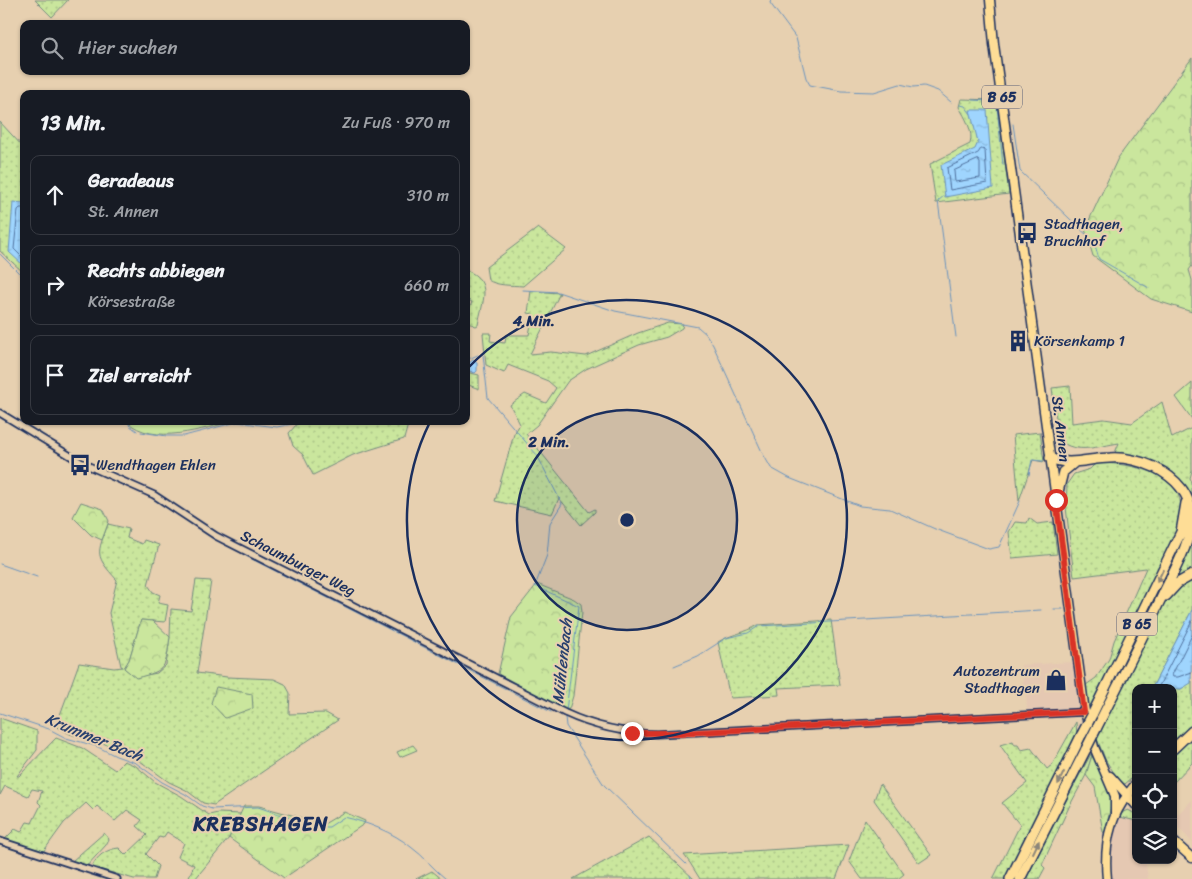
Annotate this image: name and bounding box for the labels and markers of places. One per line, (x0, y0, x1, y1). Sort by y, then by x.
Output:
place label: Stadthagen, Bruchhof (1044, 211, 1124, 254)
bus stop icon: Stadthagen, Bruchhof (1014, 220, 1040, 246)
building icon: Körsenkamp 1 (1005, 328, 1031, 354)
place label: Körsenkamp 1 (1034, 328, 1125, 354)
bus stop icon: Wendthagen Ehlen (67, 452, 93, 478)
place label: Wendthagen Ehlen (96, 452, 216, 478)
centre of rings (618, 511, 636, 529)
place label: Autozentrum Stadthagen (952, 658, 1040, 701)
shop icon: Autozentrum Stadthagen (1043, 667, 1069, 693)

